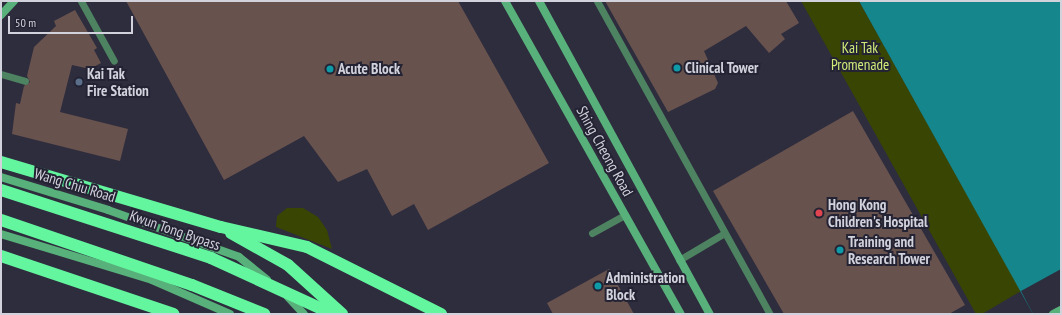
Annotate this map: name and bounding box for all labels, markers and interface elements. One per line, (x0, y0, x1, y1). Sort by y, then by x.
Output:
scale bar (10, 8, 135, 34)
text: 50 m (15, 15, 36, 30)
park label: Kai Tak Promenade (831, 38, 889, 73)
place label: Clinical Tower (685, 59, 759, 77)
place label: Acute Block (338, 60, 400, 78)
marker: Clinical Tower (672, 63, 682, 73)
place label: Kai Tak Fire Station (87, 64, 149, 99)
marker: Acute Block (325, 64, 335, 74)
marker: Kai Tak Fire Station (74, 77, 84, 87)
street label: Shing Cheong Road (573, 103, 637, 199)
street label: Wang Chiu Road (32, 164, 118, 206)
place label: Hong Kong Children's Hospital (828, 195, 928, 230)
street label: Kwun Tong Bypass (127, 206, 223, 254)
marker: Hong Kong Children's Hospital (813, 207, 825, 219)
place label: Training and Research Tower (848, 232, 930, 267)
marker: Training and Research Tower (835, 245, 845, 255)
place label: Administration Block (606, 268, 685, 303)
marker: Administration Block (593, 281, 603, 291)

